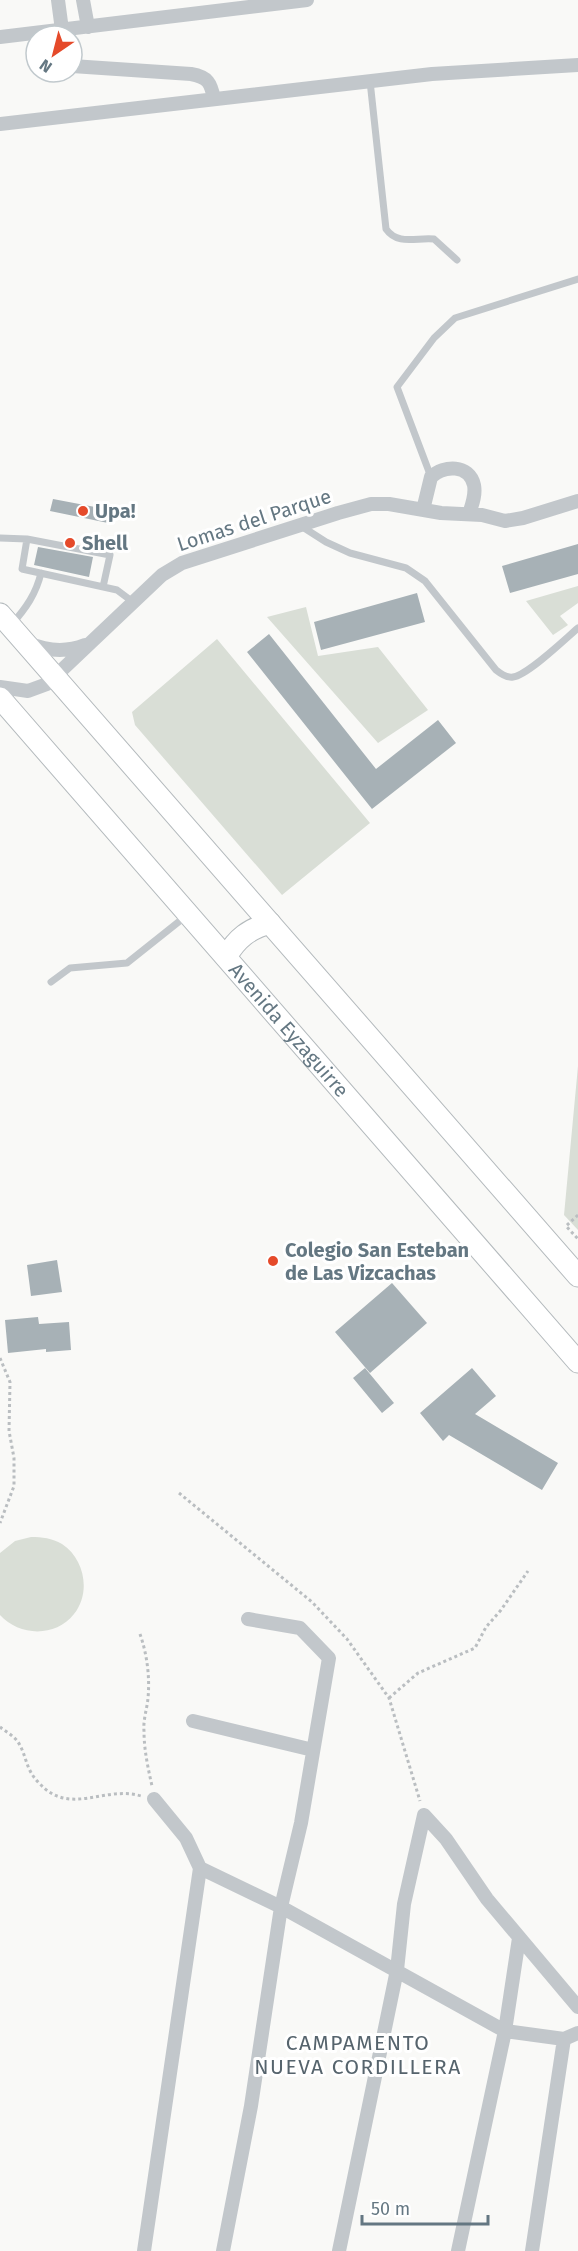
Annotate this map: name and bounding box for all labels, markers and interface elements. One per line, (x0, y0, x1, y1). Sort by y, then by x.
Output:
north arrow (24, 24, 84, 84)
text: N (36, 55, 55, 77)
street label: Lomas del Parque (174, 484, 334, 556)
place label: Upa! (95, 499, 136, 523)
marker: Upa! (76, 504, 90, 518)
place label: Shell (82, 531, 128, 555)
marker: Shell (63, 536, 77, 550)
street label: Avenida Eyzaguirre (224, 958, 354, 1102)
place label: Colegio San Esteban de Las Vizcachas (285, 1238, 469, 1285)
marker: Colegio San Esteban de Las Vizcachas (266, 1254, 280, 1268)
district label: CAMPAMENTO NUEVA CORDILLERA (254, 2030, 462, 2080)
scale bar (362, 2188, 488, 2226)
text: 50 m (371, 2198, 410, 2220)

